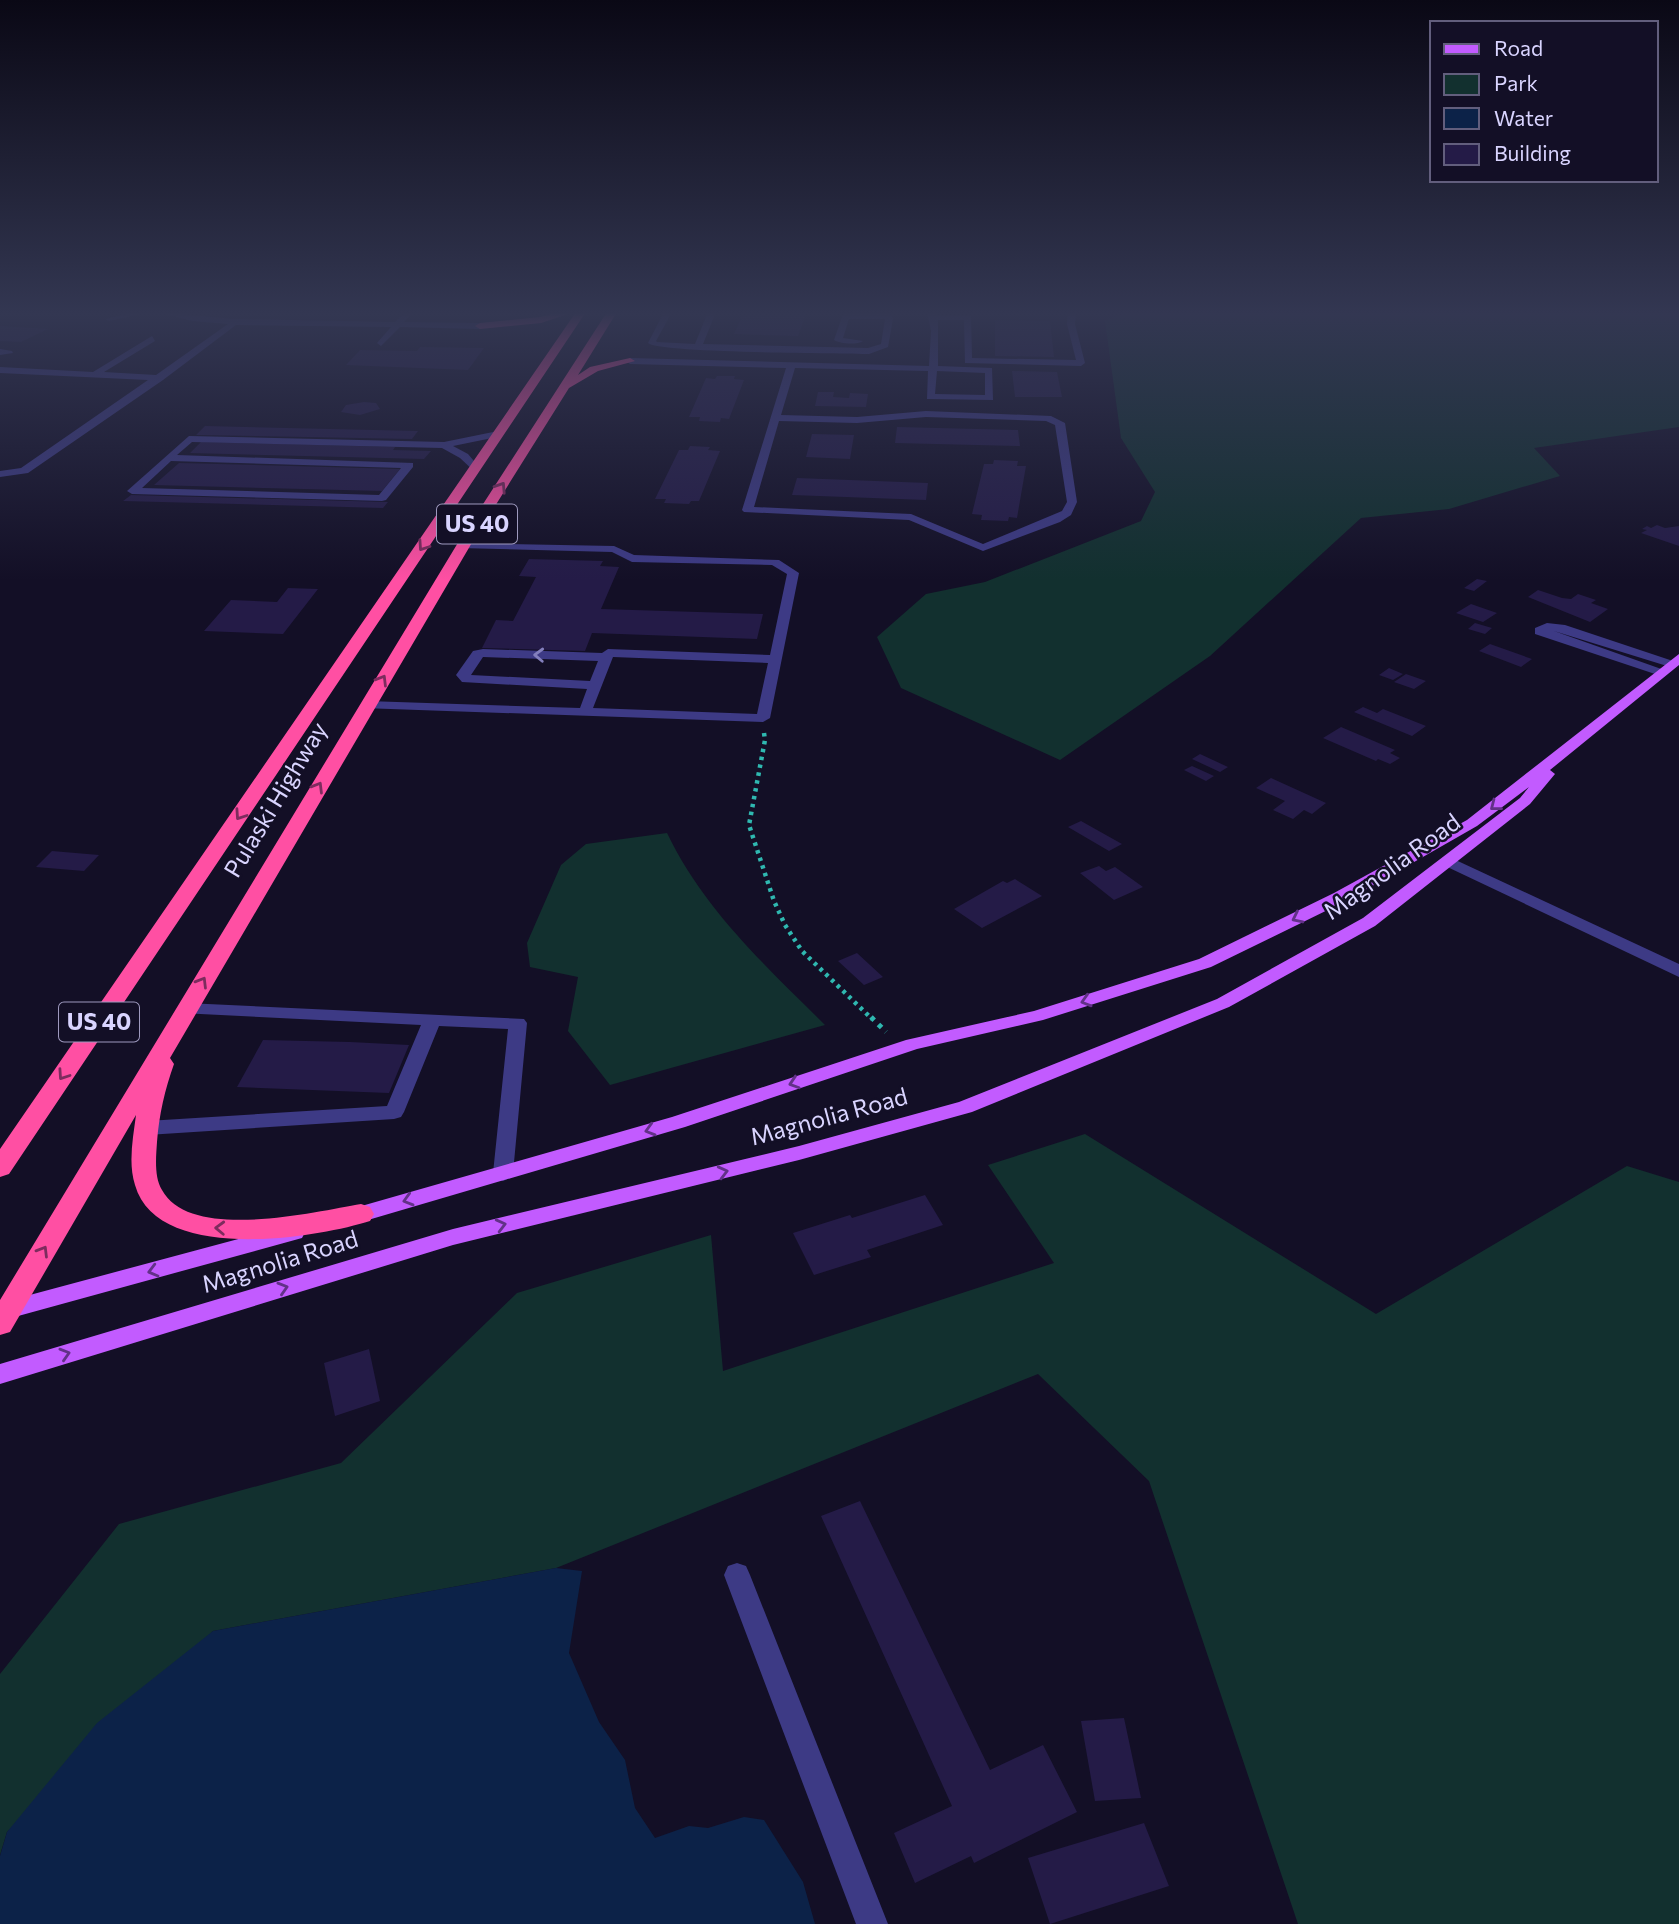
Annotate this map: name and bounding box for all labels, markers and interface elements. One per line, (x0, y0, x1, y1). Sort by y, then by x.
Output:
legend (1430, 21, 1658, 182)
text: Road (1494, 35, 1543, 60)
text: Park (1494, 70, 1538, 95)
text: Water (1494, 105, 1553, 130)
text: Building (1494, 140, 1571, 165)
one-way arrow (493, 481, 506, 494)
road number: US 40 (437, 504, 517, 544)
one-way arrow (419, 538, 431, 551)
one-way arrow (533, 647, 544, 662)
one-way arrow (374, 675, 387, 688)
street label: Pulaski Highway (217, 716, 332, 882)
one-way arrow (310, 782, 323, 795)
one-way arrow (1490, 798, 1503, 811)
street label: Magnolia Road (1317, 806, 1465, 925)
one-way arrow (236, 807, 248, 820)
one-way arrow (1292, 909, 1304, 923)
one-way arrow (193, 977, 206, 990)
one-way arrow (1080, 992, 1092, 1007)
road number: US 40 (59, 1002, 139, 1042)
one-way arrow (59, 1067, 71, 1080)
one-way arrow (789, 1075, 801, 1089)
street label: Magnolia Road (747, 1081, 911, 1151)
one-way arrow (644, 1121, 656, 1136)
one-way arrow (717, 1166, 729, 1180)
one-way arrow (403, 1192, 415, 1207)
one-way arrow (495, 1219, 507, 1233)
one-way arrow (215, 1221, 226, 1236)
street label: Magnolia Road (198, 1223, 361, 1298)
one-way arrow (34, 1246, 47, 1259)
one-way arrow (147, 1262, 159, 1277)
one-way arrow (277, 1282, 289, 1297)
one-way arrow (59, 1348, 71, 1363)

